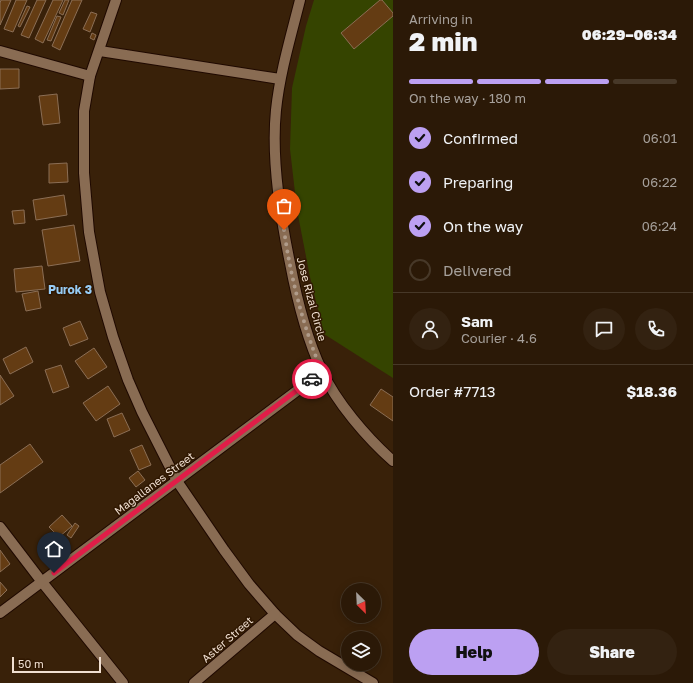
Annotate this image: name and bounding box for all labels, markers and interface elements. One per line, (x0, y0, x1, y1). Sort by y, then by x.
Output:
text: Arriving in (409, 11, 473, 27)
text: 06:29–06:34 (582, 25, 677, 43)
text: 2 min (409, 26, 477, 57)
text: On the way · 180 m (409, 90, 526, 106)
icon: check (409, 127, 431, 149)
text: Confirmed (443, 129, 518, 147)
text: 06:01 (643, 130, 677, 146)
icon: check (409, 171, 431, 193)
text: Preparing (443, 173, 513, 191)
text: 06:22 (642, 174, 677, 190)
pin (267, 189, 301, 230)
icon: bag (273, 195, 295, 217)
icon: check (409, 215, 431, 237)
text: On the way (443, 217, 523, 235)
text: 06:24 (642, 218, 677, 234)
street label: Jose Rizal Circle (295, 255, 329, 343)
text: Delivered (443, 261, 511, 279)
district label: Purok 3 (48, 282, 92, 297)
button: person (409, 308, 451, 350)
button: chat (583, 308, 625, 350)
button: phone (635, 308, 677, 350)
text: Sam (461, 312, 493, 330)
text: Courier · 4.6 (461, 330, 537, 346)
courier (292, 359, 332, 399)
icon: car (301, 368, 323, 390)
text: Order #7713 (409, 382, 495, 400)
text: $18.36 (626, 382, 677, 400)
street label: Magallanes Street (112, 449, 196, 517)
pin (37, 532, 71, 573)
icon: home (43, 538, 65, 560)
north arrow (341, 583, 381, 623)
map controls (341, 583, 381, 671)
street label: Aster Street (199, 613, 255, 665)
button: Help (409, 629, 539, 675)
button: Share (547, 629, 677, 675)
button: layers (341, 631, 381, 671)
scale bar (12, 655, 101, 674)
text: 50 m (18, 657, 44, 670)

